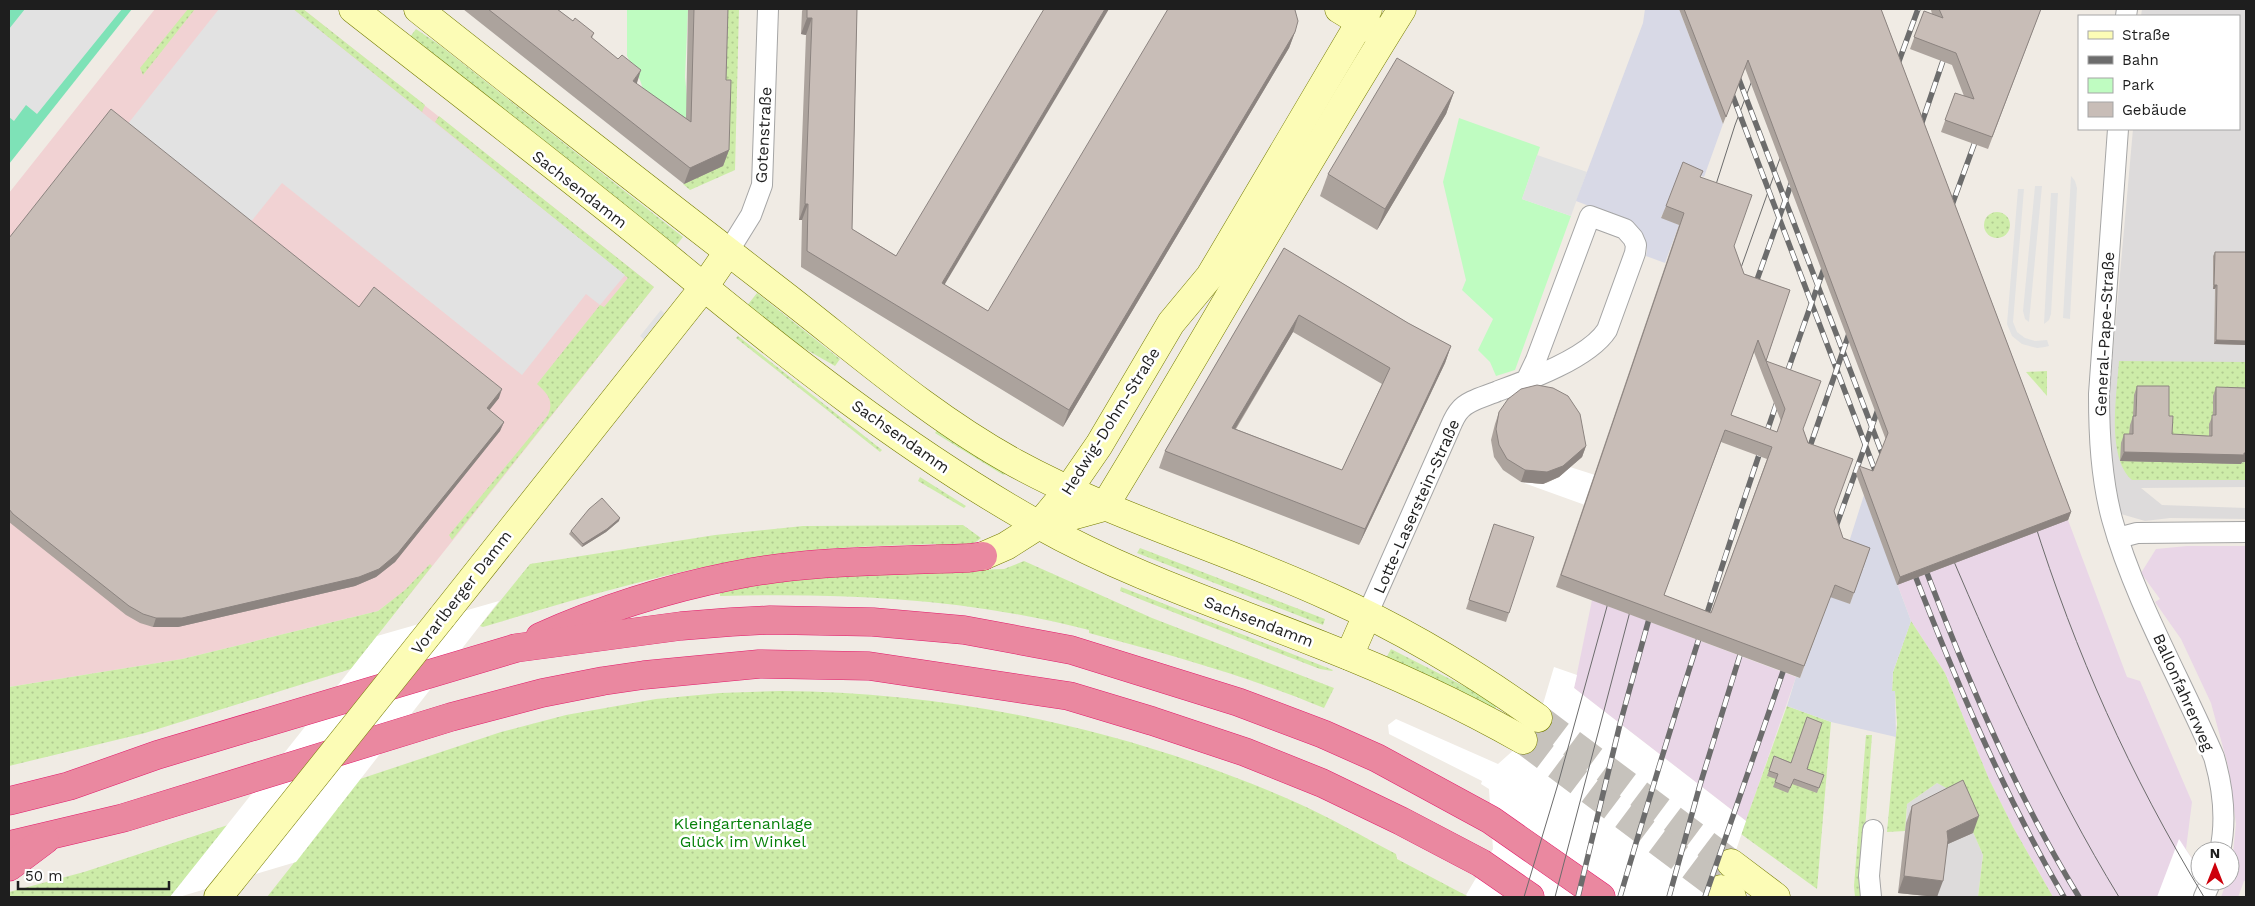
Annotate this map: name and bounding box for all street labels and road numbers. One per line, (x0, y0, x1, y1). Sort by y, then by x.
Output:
street label: Gotenstraße (751, 86, 776, 184)
street label: Sachsendamm (528, 146, 631, 232)
street label: General-Pape-Straße (2091, 251, 2118, 417)
street label: Hedwig-Dohm-Straße (1057, 344, 1164, 499)
street label: Sachsendamm (848, 396, 953, 477)
street label: Lotte-Laserstein-Straße (1369, 416, 1464, 596)
street label: Vorarlberger Damm (407, 527, 516, 658)
street label: Sachsendamm (1202, 592, 1316, 651)
street label: Ballonfahrerweg (2149, 631, 2218, 754)

